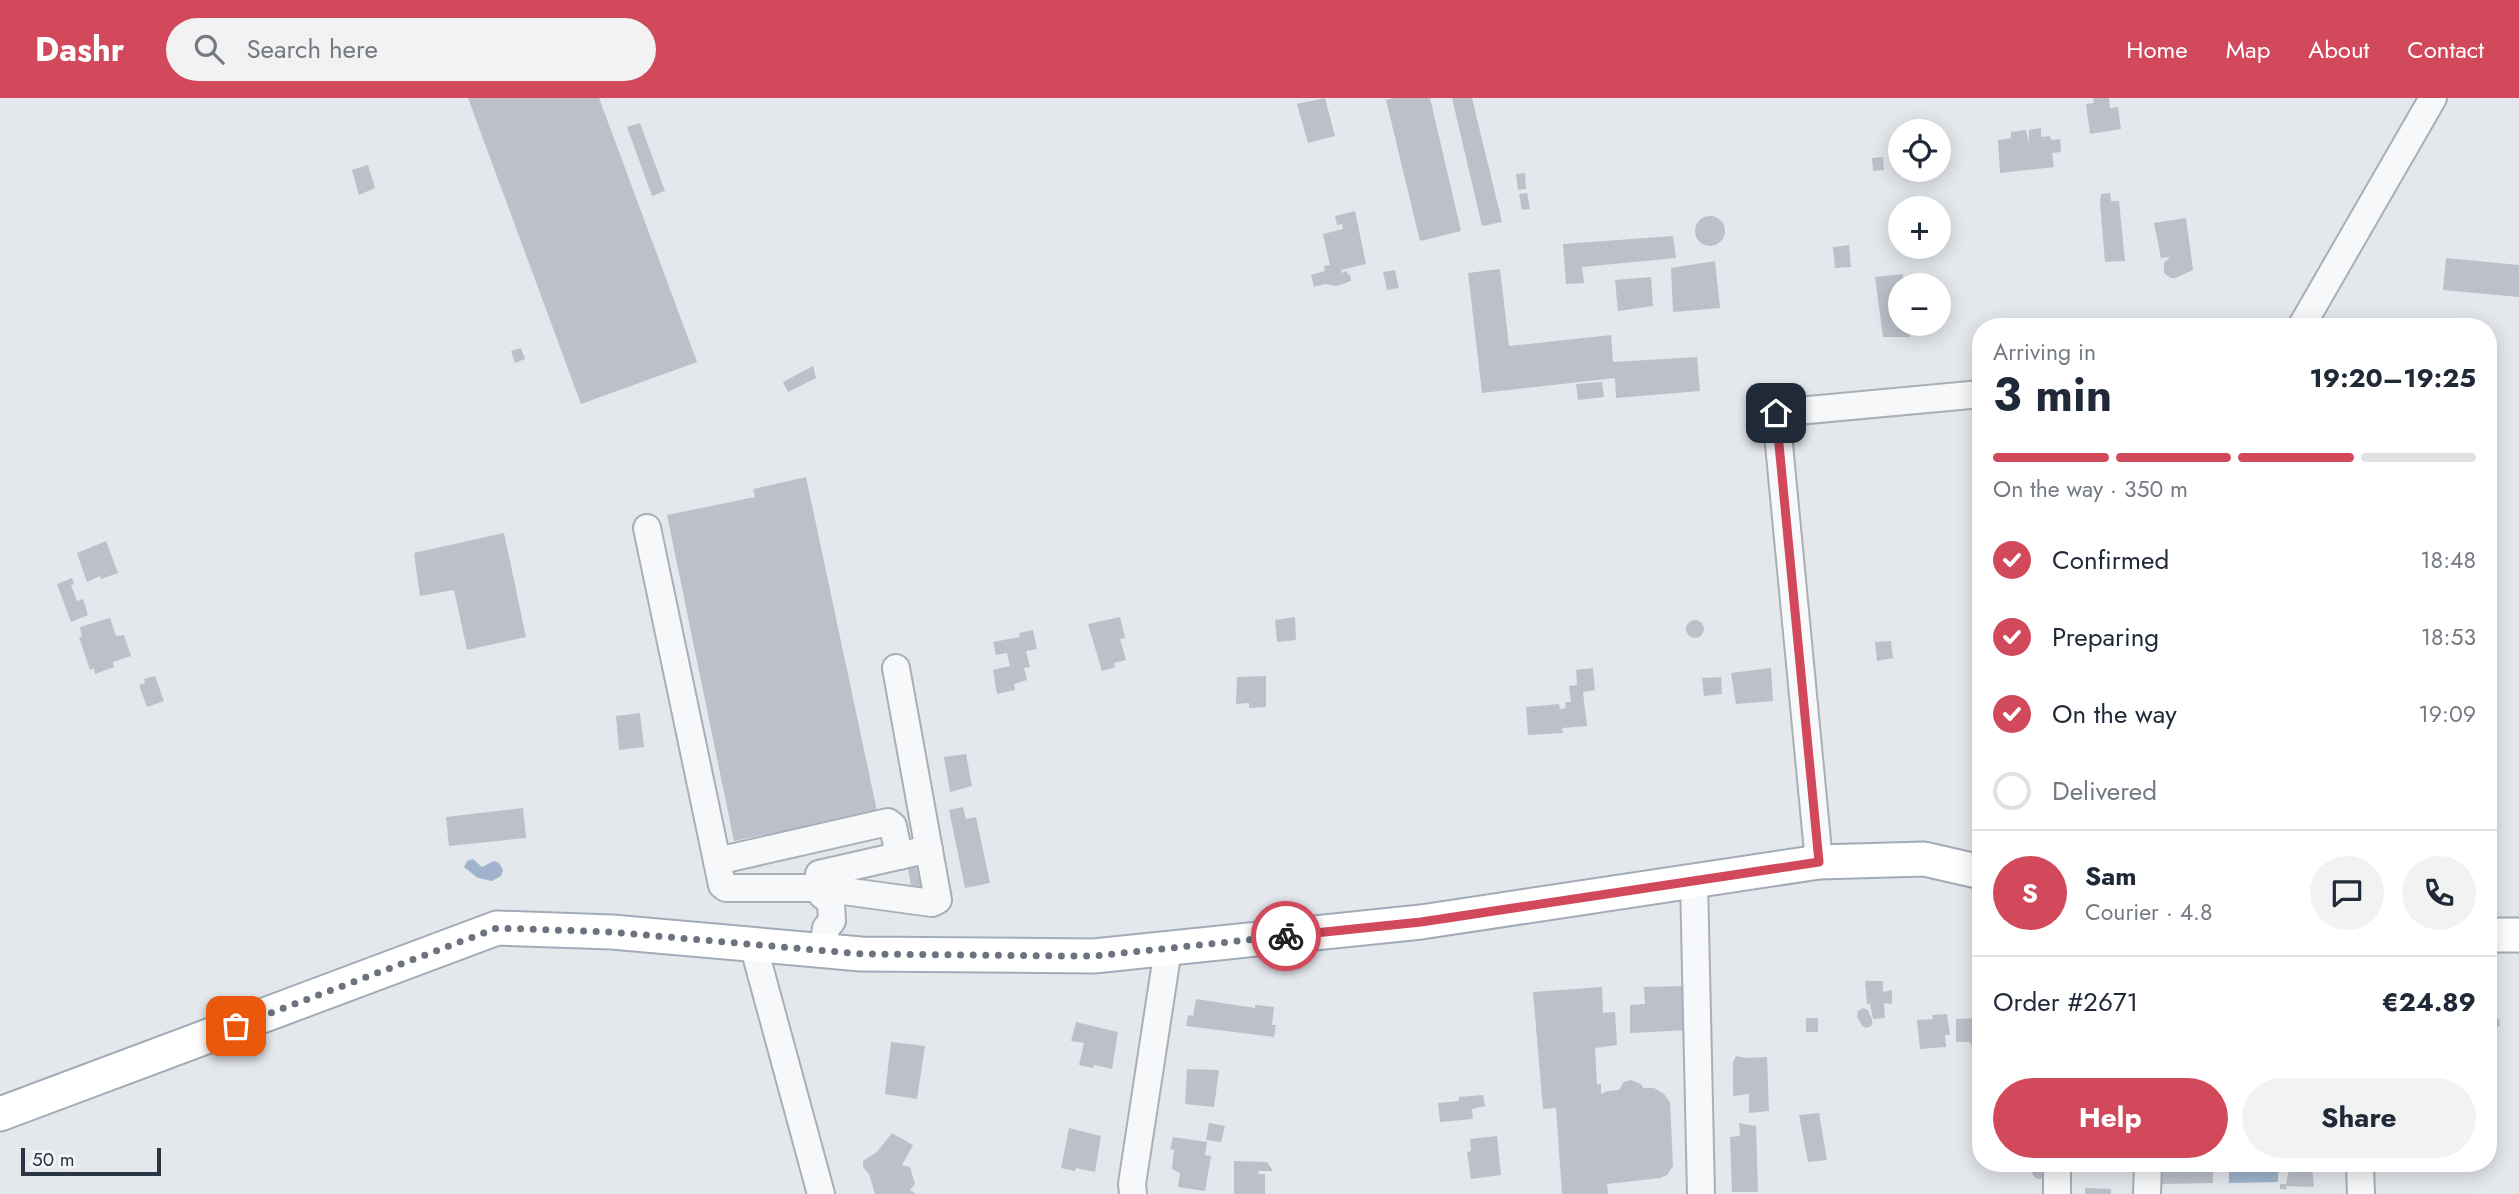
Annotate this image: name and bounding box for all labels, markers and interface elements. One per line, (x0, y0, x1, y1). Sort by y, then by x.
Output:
search box (166, 18, 656, 81)
text: Dashr (35, 26, 124, 73)
icon: search (190, 30, 228, 68)
text: Search here (246, 30, 378, 68)
text: Home (2126, 32, 2188, 67)
text: Map (2226, 32, 2270, 67)
text: About (2308, 32, 2369, 67)
text: Contact (2407, 32, 2484, 67)
map controls (1888, 119, 1951, 336)
button: locate (1888, 119, 1951, 182)
button: + (1888, 196, 1951, 259)
button: − (1888, 273, 1951, 336)
text: Arriving in (1993, 335, 2096, 369)
text: 19:20–19:25 (2310, 359, 2476, 397)
text: 3 min (1993, 362, 2112, 428)
pin (1746, 383, 1806, 443)
icon: home (1757, 394, 1795, 432)
text: On the way · 350 m (1993, 472, 2188, 506)
icon: check (1993, 541, 2031, 579)
text: Confirmed (2052, 541, 2169, 579)
text: 18:48 (2420, 543, 2476, 577)
icon: check (1993, 618, 2031, 656)
text: Preparing (2052, 618, 2159, 656)
text: 18:53 (2421, 620, 2476, 654)
icon: check (1993, 695, 2031, 733)
text: On the way (2052, 695, 2177, 733)
text: 19:09 (2418, 697, 2476, 731)
text: Delivered (2052, 772, 2157, 810)
button: chat (2310, 856, 2384, 930)
button: phone (2402, 856, 2476, 930)
text: Sam (2085, 857, 2137, 895)
text: S (2022, 874, 2038, 912)
text: Courier · 4.8 (2085, 895, 2213, 929)
courier (1251, 901, 1321, 971)
icon: bike (1267, 917, 1305, 955)
text: Order #2671 (1993, 983, 2138, 1021)
text: €24.89 (2382, 983, 2476, 1021)
pin (206, 996, 266, 1056)
icon: bag (217, 1007, 255, 1045)
button: Help (1993, 1078, 2228, 1158)
button: Share (2242, 1078, 2476, 1158)
scale bar (21, 1145, 161, 1177)
text: 50 m (32, 1146, 75, 1173)

